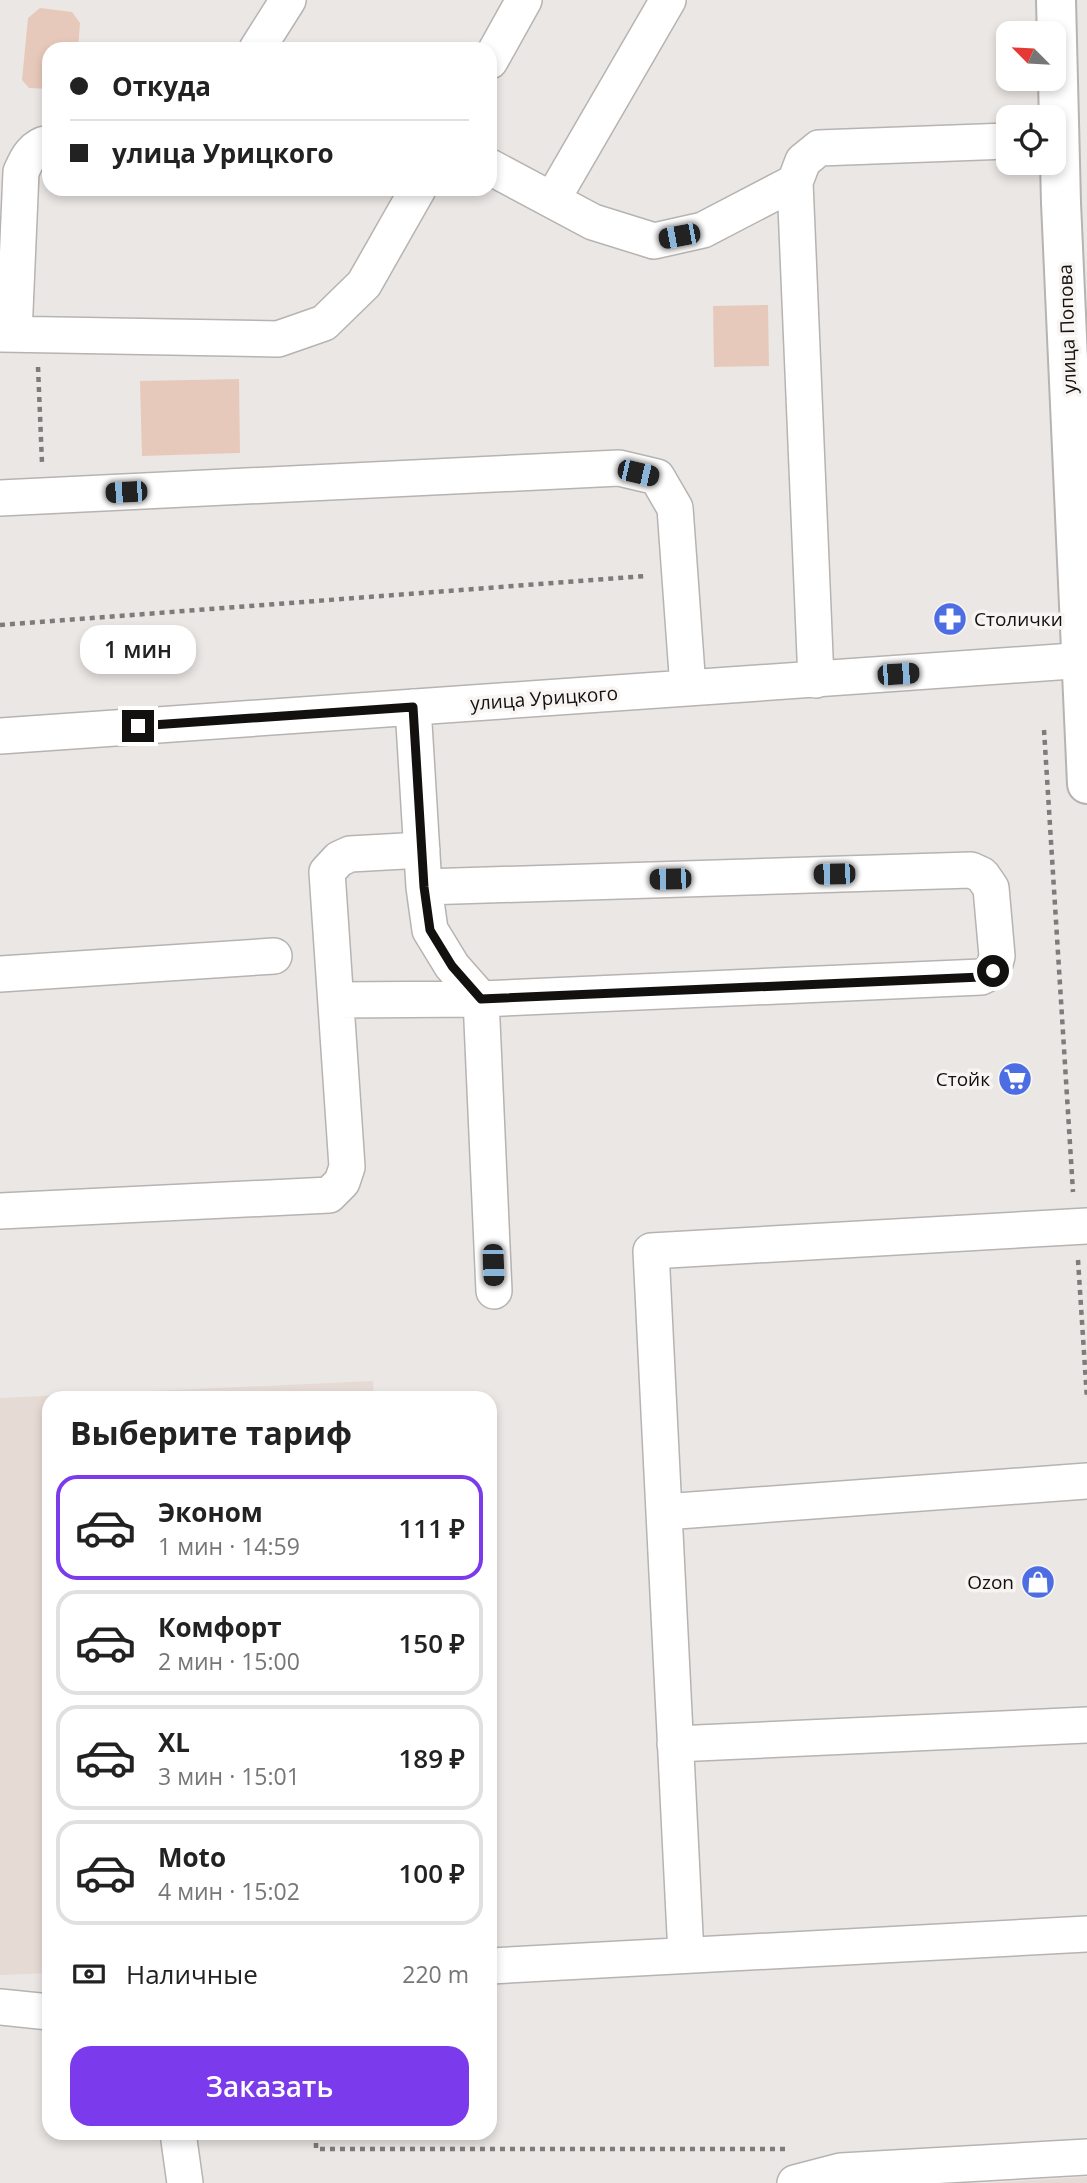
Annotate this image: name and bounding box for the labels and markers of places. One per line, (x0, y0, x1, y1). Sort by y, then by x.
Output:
pharmacy icon: Столички (931, 600, 969, 638)
place label: Столички (974, 606, 1063, 632)
supermarket icon: Стойк (996, 1060, 1034, 1098)
place label: Стойк (936, 1066, 990, 1092)
shop icon: Ozon (1019, 1563, 1057, 1601)
place label: Ozon (967, 1569, 1014, 1595)

